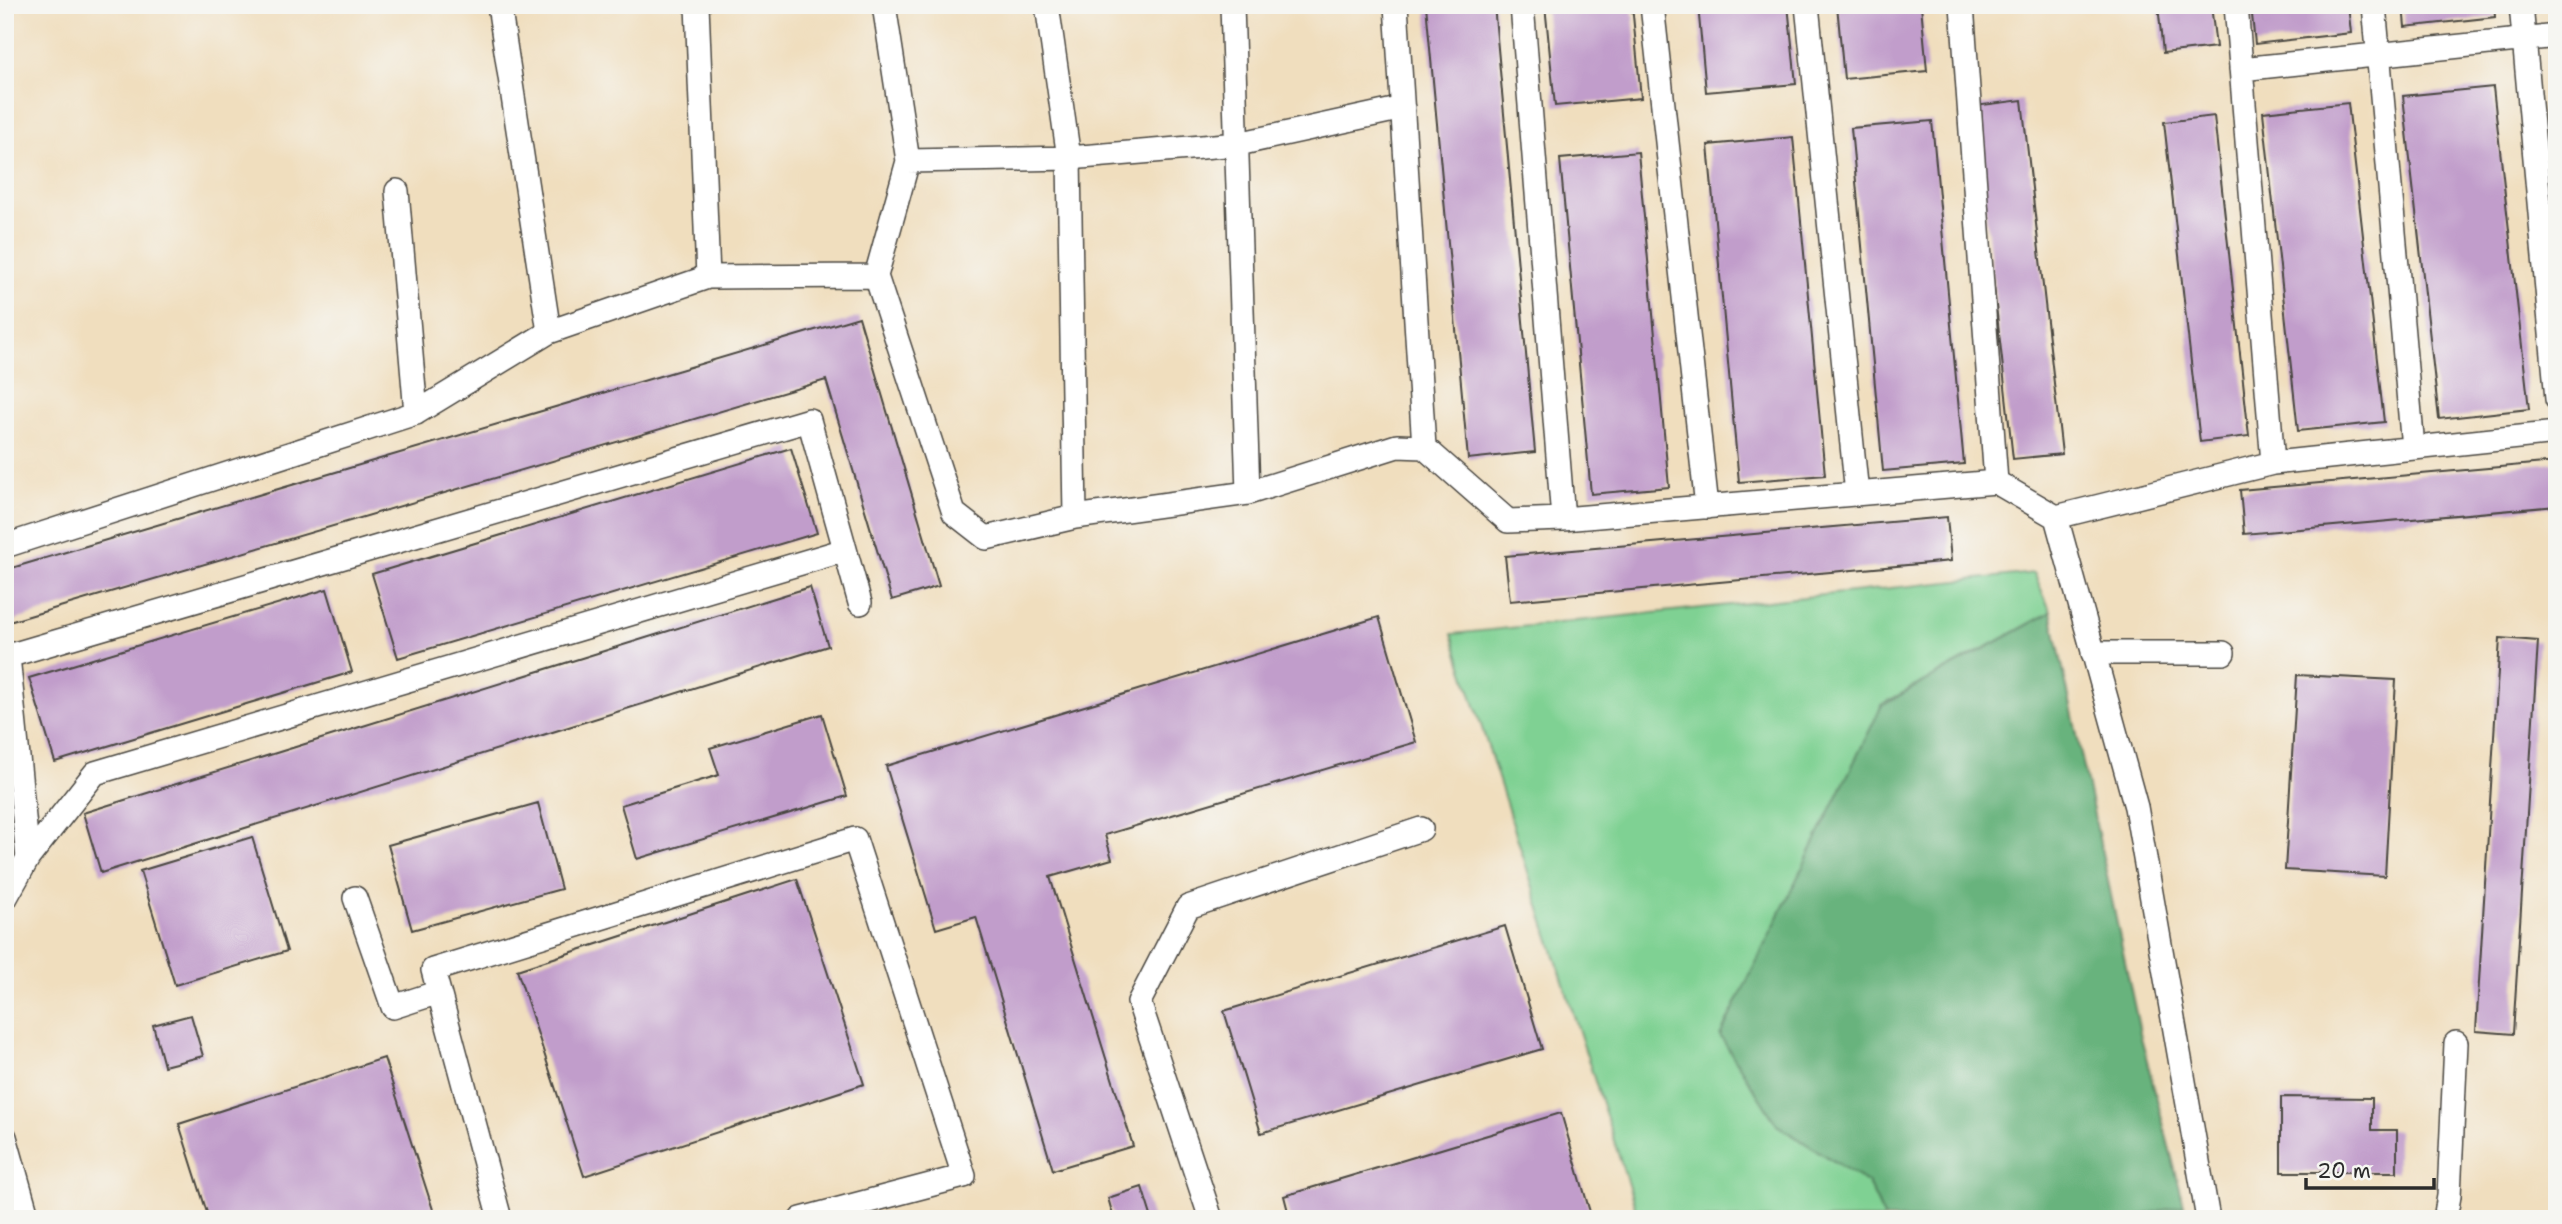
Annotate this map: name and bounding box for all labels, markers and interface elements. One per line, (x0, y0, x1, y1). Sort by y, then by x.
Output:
scale bar (2306, 1147, 2434, 1191)
text: 20 m (2317, 1157, 2371, 1185)

